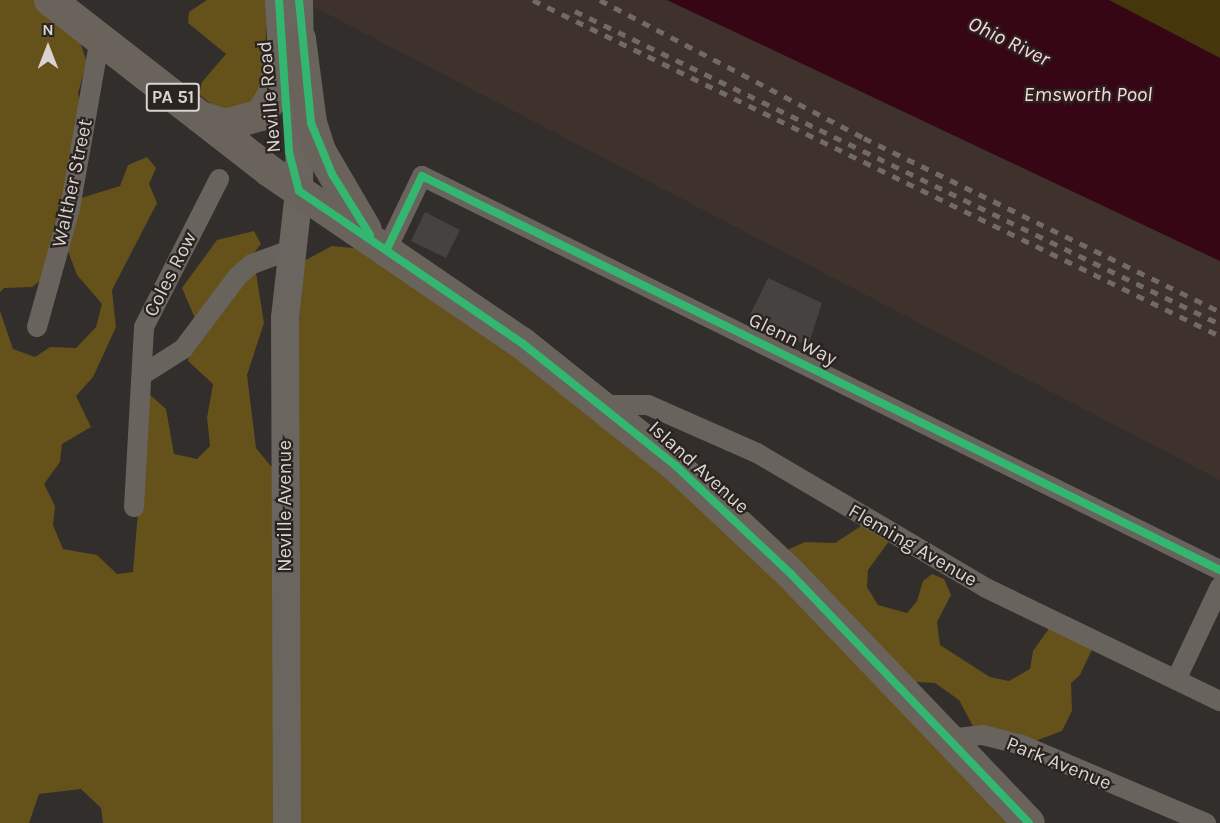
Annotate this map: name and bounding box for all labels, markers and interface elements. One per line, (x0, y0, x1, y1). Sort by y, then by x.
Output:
water label: Ohio River (964, 10, 1054, 72)
north arrow (18, 18, 78, 78)
text: N (42, 20, 54, 39)
street label: Neville Road (252, 40, 286, 154)
water label: Emsworth Pool (1024, 81, 1152, 107)
road number: PA 51 (144, 82, 201, 112)
street label: Walther Street (47, 117, 97, 249)
street label: Coles Row (138, 228, 202, 320)
street label: Glenn Way (745, 307, 841, 371)
street label: Island Avenue (644, 416, 754, 518)
street label: Neville Avenue (272, 440, 296, 572)
street label: Fleming Avenue (844, 498, 982, 592)
street label: Park Avenue (1003, 731, 1115, 795)

